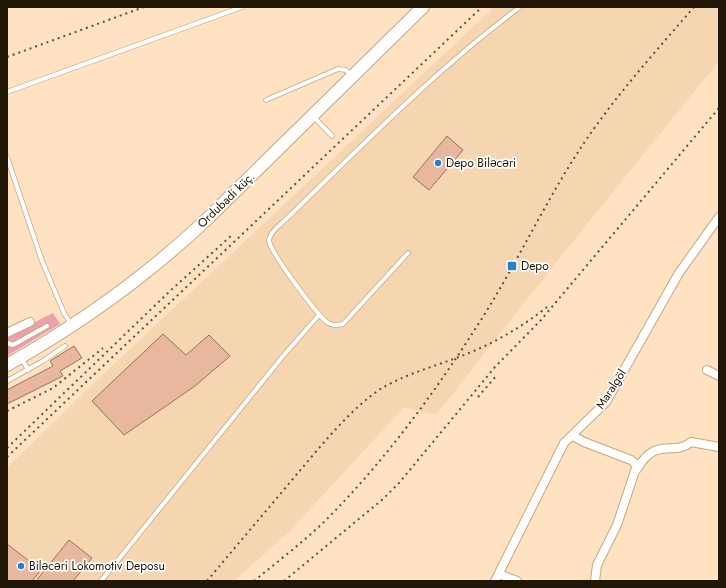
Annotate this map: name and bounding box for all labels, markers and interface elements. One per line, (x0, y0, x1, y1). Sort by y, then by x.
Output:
place label: Depo Biləcəri (446, 154, 516, 172)
marker: Depo Biləcəri (433, 158, 443, 168)
street label: Ordubadi küç. (193, 168, 259, 232)
place label: Depo (521, 257, 549, 275)
marker: Depo (506, 260, 518, 272)
street label: Maralgöl (591, 366, 631, 412)
place label: Biləcəri Lokomotiv Deposu (29, 557, 165, 575)
marker: Biləcəri Lokomotiv Deposu (16, 561, 26, 571)

